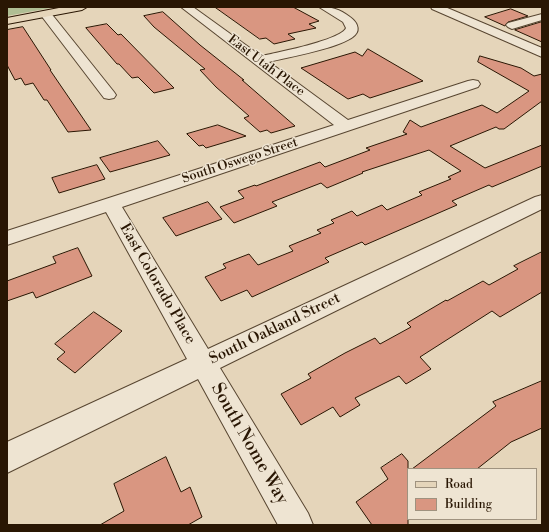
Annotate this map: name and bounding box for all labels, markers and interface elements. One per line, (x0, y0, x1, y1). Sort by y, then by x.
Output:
street label: East Utah Place (224, 32, 308, 100)
street label: South Oswego Street (180, 135, 300, 187)
street label: East Colorado Place (115, 221, 199, 347)
street label: South Oakland Street (207, 289, 343, 369)
street label: South Nome Way (206, 380, 292, 508)
legend (407, 468, 537, 520)
text: Road (445, 477, 473, 492)
text: Building (445, 497, 492, 512)

